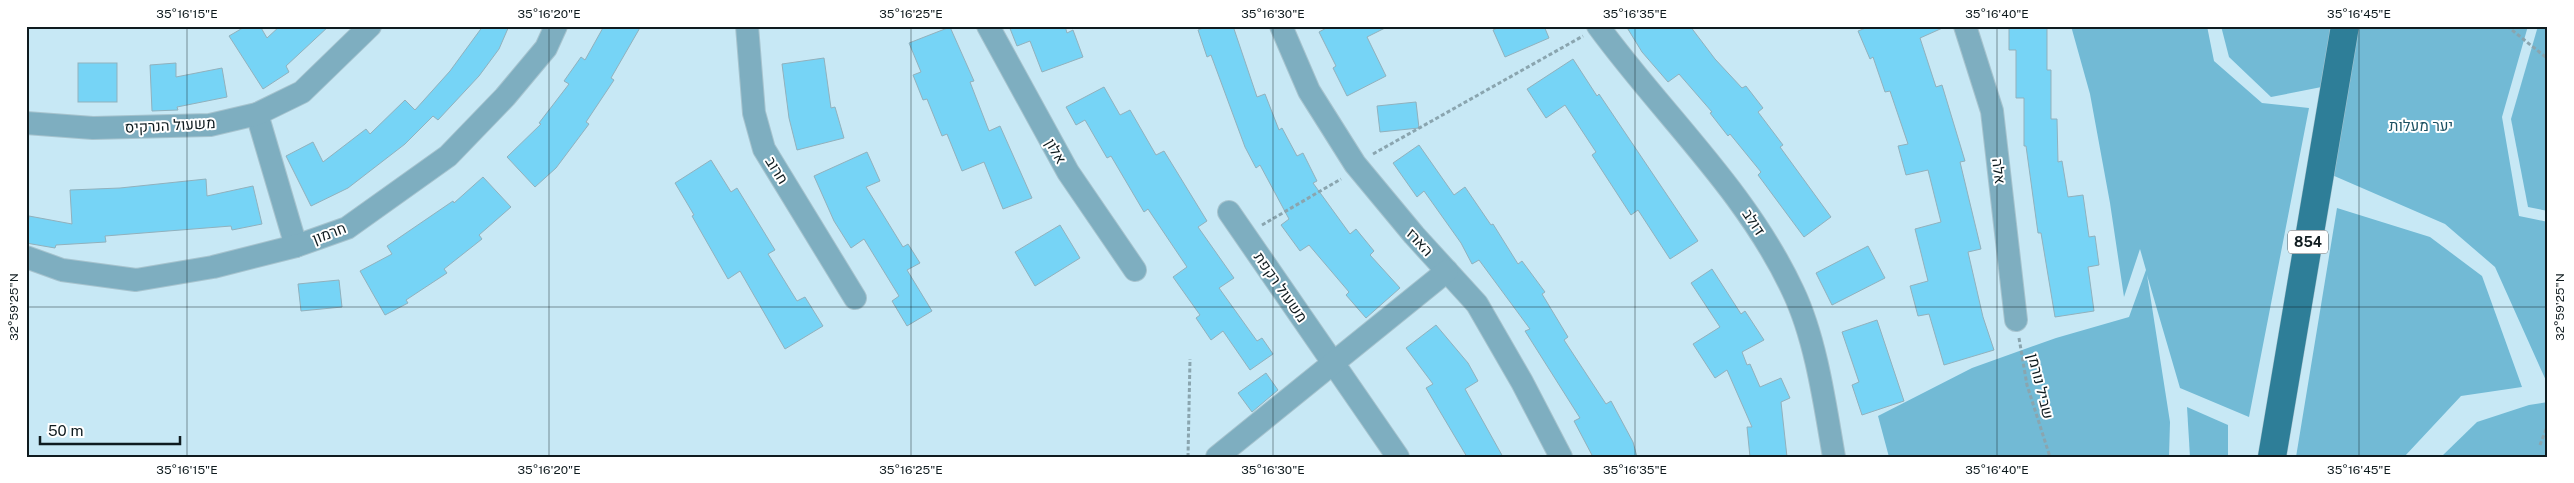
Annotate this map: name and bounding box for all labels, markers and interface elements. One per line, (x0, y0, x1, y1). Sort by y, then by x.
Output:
text: 35°16'15"E (156, 7, 218, 21)
text: 35°16'20"E (517, 7, 581, 21)
text: 35°16'25"E (879, 7, 943, 21)
text: 35°16'30"E (1241, 7, 1305, 21)
text: 35°16'35"E (1603, 7, 1667, 21)
text: 35°16'40"E (1965, 7, 2029, 21)
text: 35°16'45"E (2327, 7, 2391, 21)
street label: משעול הנרקיס (124, 114, 216, 136)
park label: יער מעלות (2389, 117, 2453, 134)
street label: אלון (1042, 135, 1070, 167)
street label: חרוב (762, 153, 792, 187)
street label: אלה (1989, 157, 2009, 185)
street label: דולב (1739, 206, 1769, 238)
street label: חרמון (310, 219, 348, 247)
street label: הארז (1403, 225, 1437, 259)
road number: 854 (2288, 230, 2328, 253)
street label: משעול רקפת (1251, 249, 1311, 325)
text: 32°59'25"N (7, 273, 21, 341)
text: 32°59'25"N (2553, 273, 2567, 341)
street label: שביל נורמן (2025, 352, 2057, 420)
scale bar (40, 413, 180, 445)
text: 50 m (48, 422, 83, 439)
text: 35°16'15"E (156, 463, 218, 477)
text: 35°16'20"E (517, 463, 581, 477)
text: 35°16'25"E (879, 463, 943, 477)
text: 35°16'30"E (1241, 463, 1305, 477)
text: 35°16'35"E (1603, 463, 1667, 477)
text: 35°16'40"E (1965, 463, 2029, 477)
text: 35°16'45"E (2327, 463, 2391, 477)

